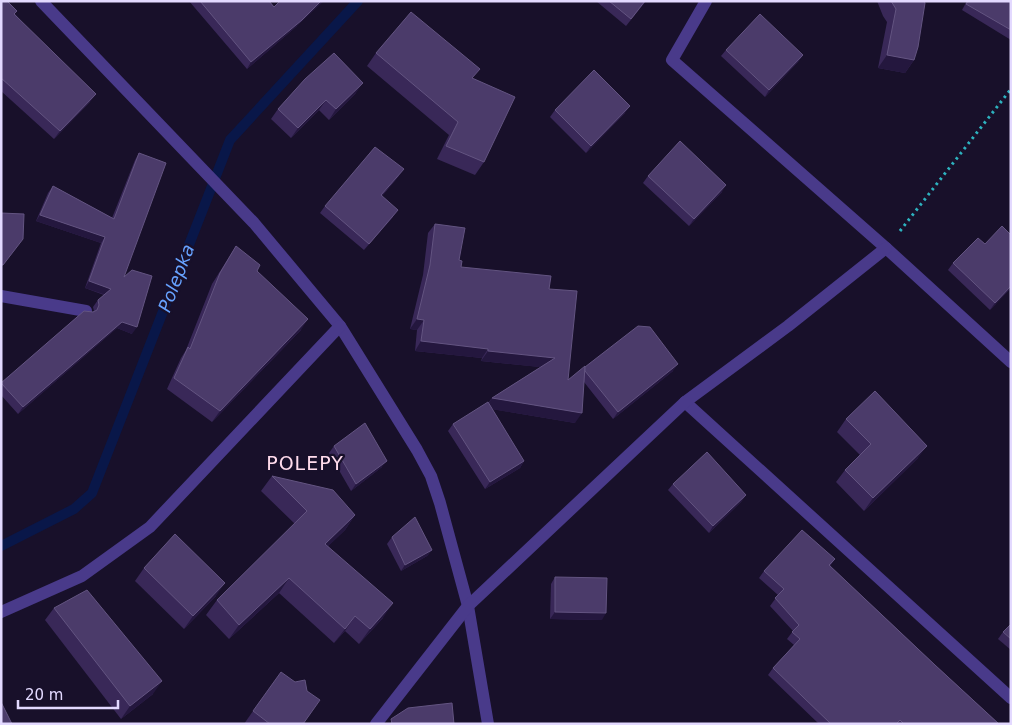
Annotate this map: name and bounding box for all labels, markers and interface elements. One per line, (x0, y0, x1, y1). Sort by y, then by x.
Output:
water label: Polepka (154, 241, 198, 315)
district label: POLEPY (266, 452, 344, 474)
scale bar (18, 678, 118, 710)
text: 20 m (25, 686, 63, 704)

